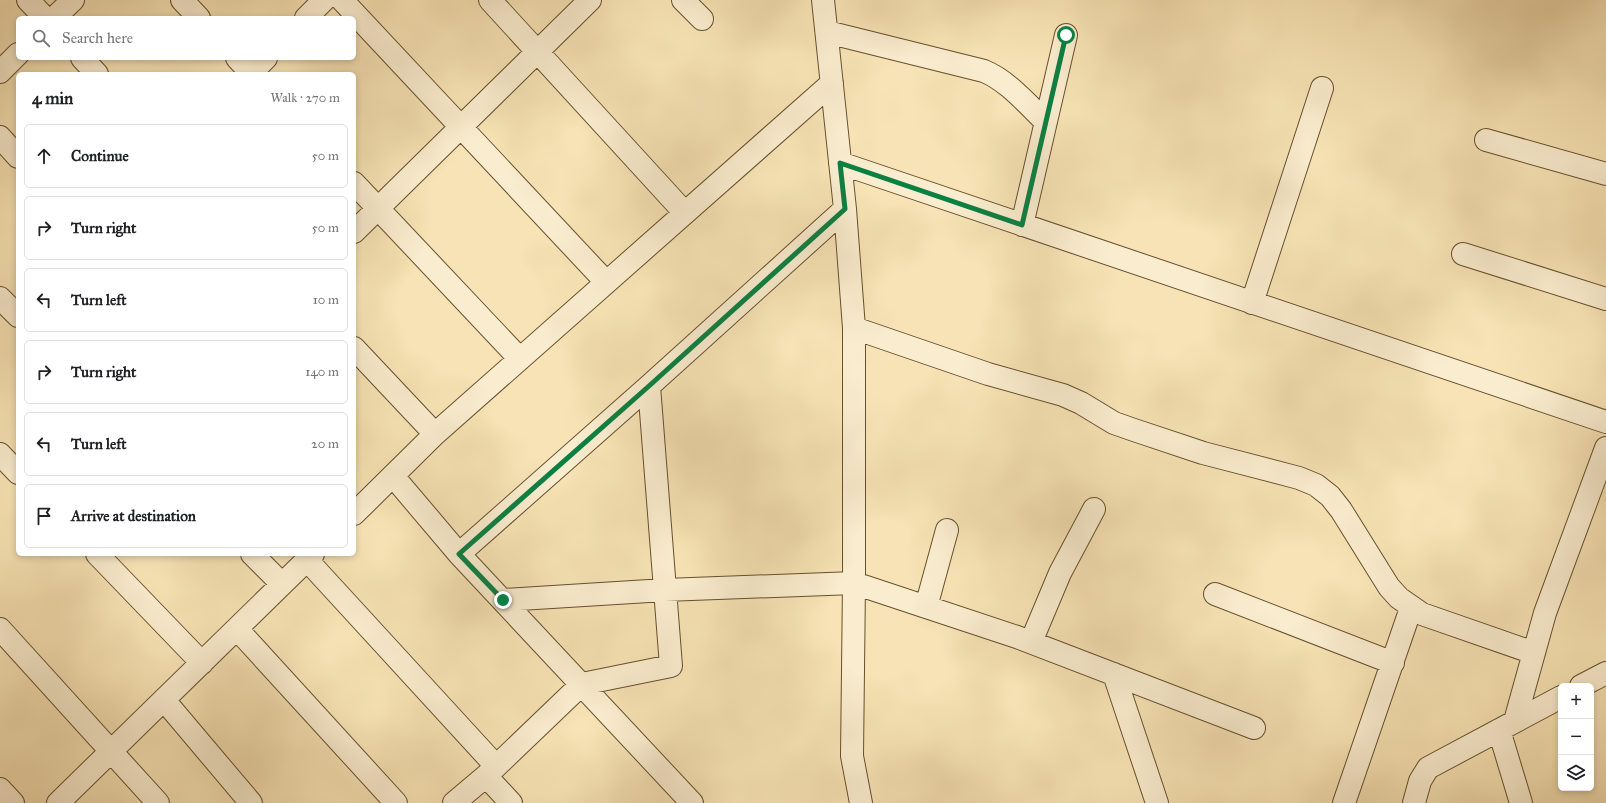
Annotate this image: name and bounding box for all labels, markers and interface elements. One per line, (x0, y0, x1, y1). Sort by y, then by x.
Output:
search box (16, 16, 356, 60)
route start (1057, 26, 1075, 44)
icon: search (30, 27, 52, 49)
text: Search here (62, 29, 133, 47)
text: 4 min (32, 88, 73, 109)
text: Walk · 270 m (271, 90, 340, 106)
icon: ahead (33, 145, 55, 167)
text: Continue (71, 147, 129, 165)
text: 50 m (312, 148, 339, 164)
icon: right (33, 217, 55, 239)
text: Turn right (71, 219, 136, 237)
text: 50 m (312, 220, 339, 236)
icon: left (33, 289, 55, 311)
text: Turn left (71, 291, 127, 309)
text: 10 m (313, 292, 339, 308)
icon: right (33, 361, 55, 383)
text: Turn right (71, 363, 136, 381)
text: 140 m (305, 364, 339, 380)
icon: left (33, 433, 55, 455)
text: Turn left (71, 435, 127, 453)
text: 20 m (311, 436, 339, 452)
icon: arrive (33, 505, 55, 527)
text: Arrive at destination (71, 507, 196, 525)
route end (494, 591, 512, 609)
map controls (1558, 683, 1594, 791)
button: + (1558, 683, 1594, 719)
button: − (1558, 719, 1594, 755)
button: layers (1558, 755, 1594, 791)

